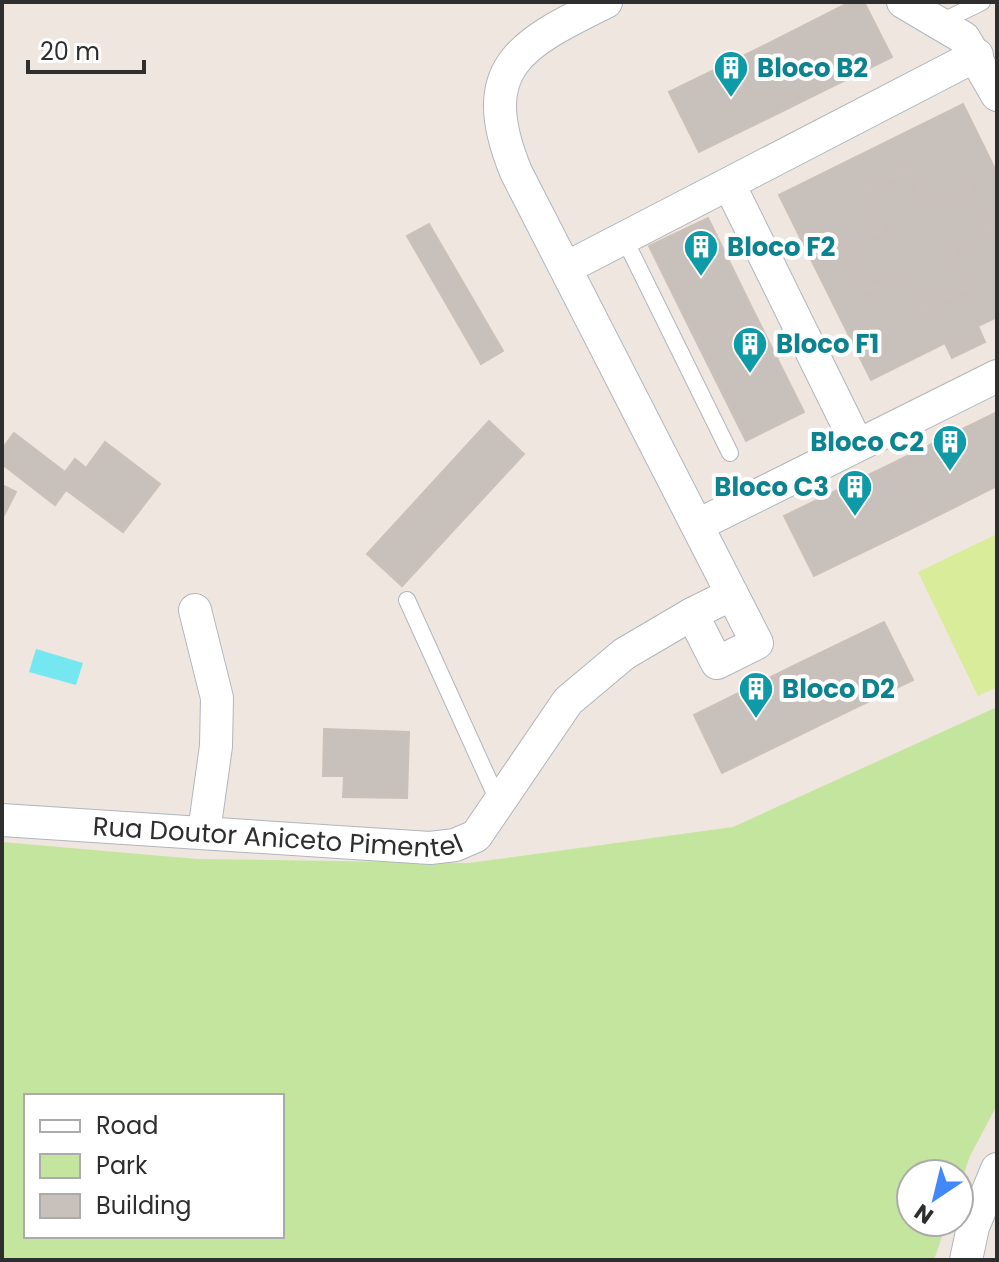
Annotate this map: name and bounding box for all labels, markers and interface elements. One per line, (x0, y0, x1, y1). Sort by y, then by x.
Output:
scale bar (28, 24, 144, 74)
text: 20 m (40, 35, 100, 68)
building icon: Bloco B2 (712, 49, 750, 99)
place label: Bloco B2 (757, 50, 868, 86)
building icon: Bloco F2 (682, 228, 720, 278)
place label: Bloco F2 (727, 229, 835, 265)
building icon: Bloco F1 (731, 325, 769, 375)
place label: Bloco F1 (776, 326, 879, 362)
building icon: Bloco C2 (931, 423, 969, 473)
place label: Bloco C2 (810, 424, 924, 460)
building icon: Bloco C3 (836, 468, 874, 518)
place label: Bloco C3 (714, 469, 829, 505)
building icon: Bloco D2 (737, 670, 775, 720)
place label: Bloco D2 (782, 671, 895, 707)
street label: Rua Doutor Aniceto Pimentel (92, 808, 468, 866)
legend (24, 1094, 284, 1238)
text: Road (96, 1109, 158, 1142)
text: Park (96, 1149, 148, 1182)
north arrow (895, 1158, 975, 1238)
text: Building (96, 1189, 192, 1222)
text: N (908, 1197, 939, 1231)

